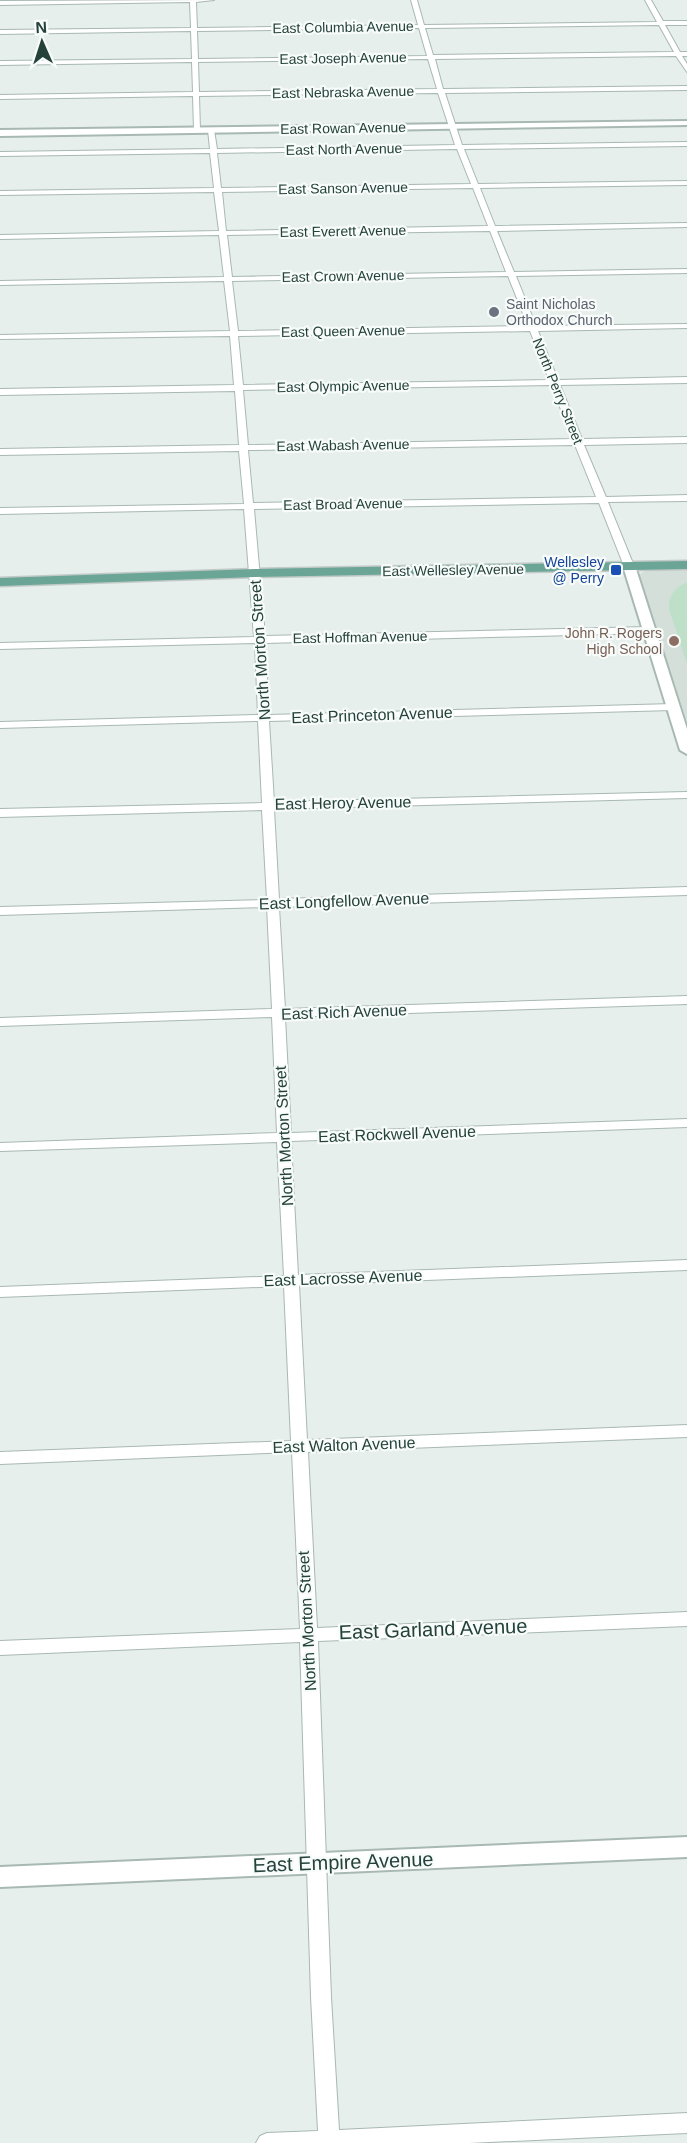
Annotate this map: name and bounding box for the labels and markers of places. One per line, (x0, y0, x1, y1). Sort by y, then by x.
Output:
place label: Saint Nicholas Orthodox Church (506, 296, 613, 328)
marker: Saint Nicholas Orthodox Church (487, 305, 501, 319)
place label: Wellesley @ Perry (544, 554, 604, 586)
marker: Wellesley @ Perry (609, 563, 623, 577)
place label: John R. Rogers High School (565, 625, 662, 657)
marker: John R. Rogers High School (667, 634, 681, 648)

